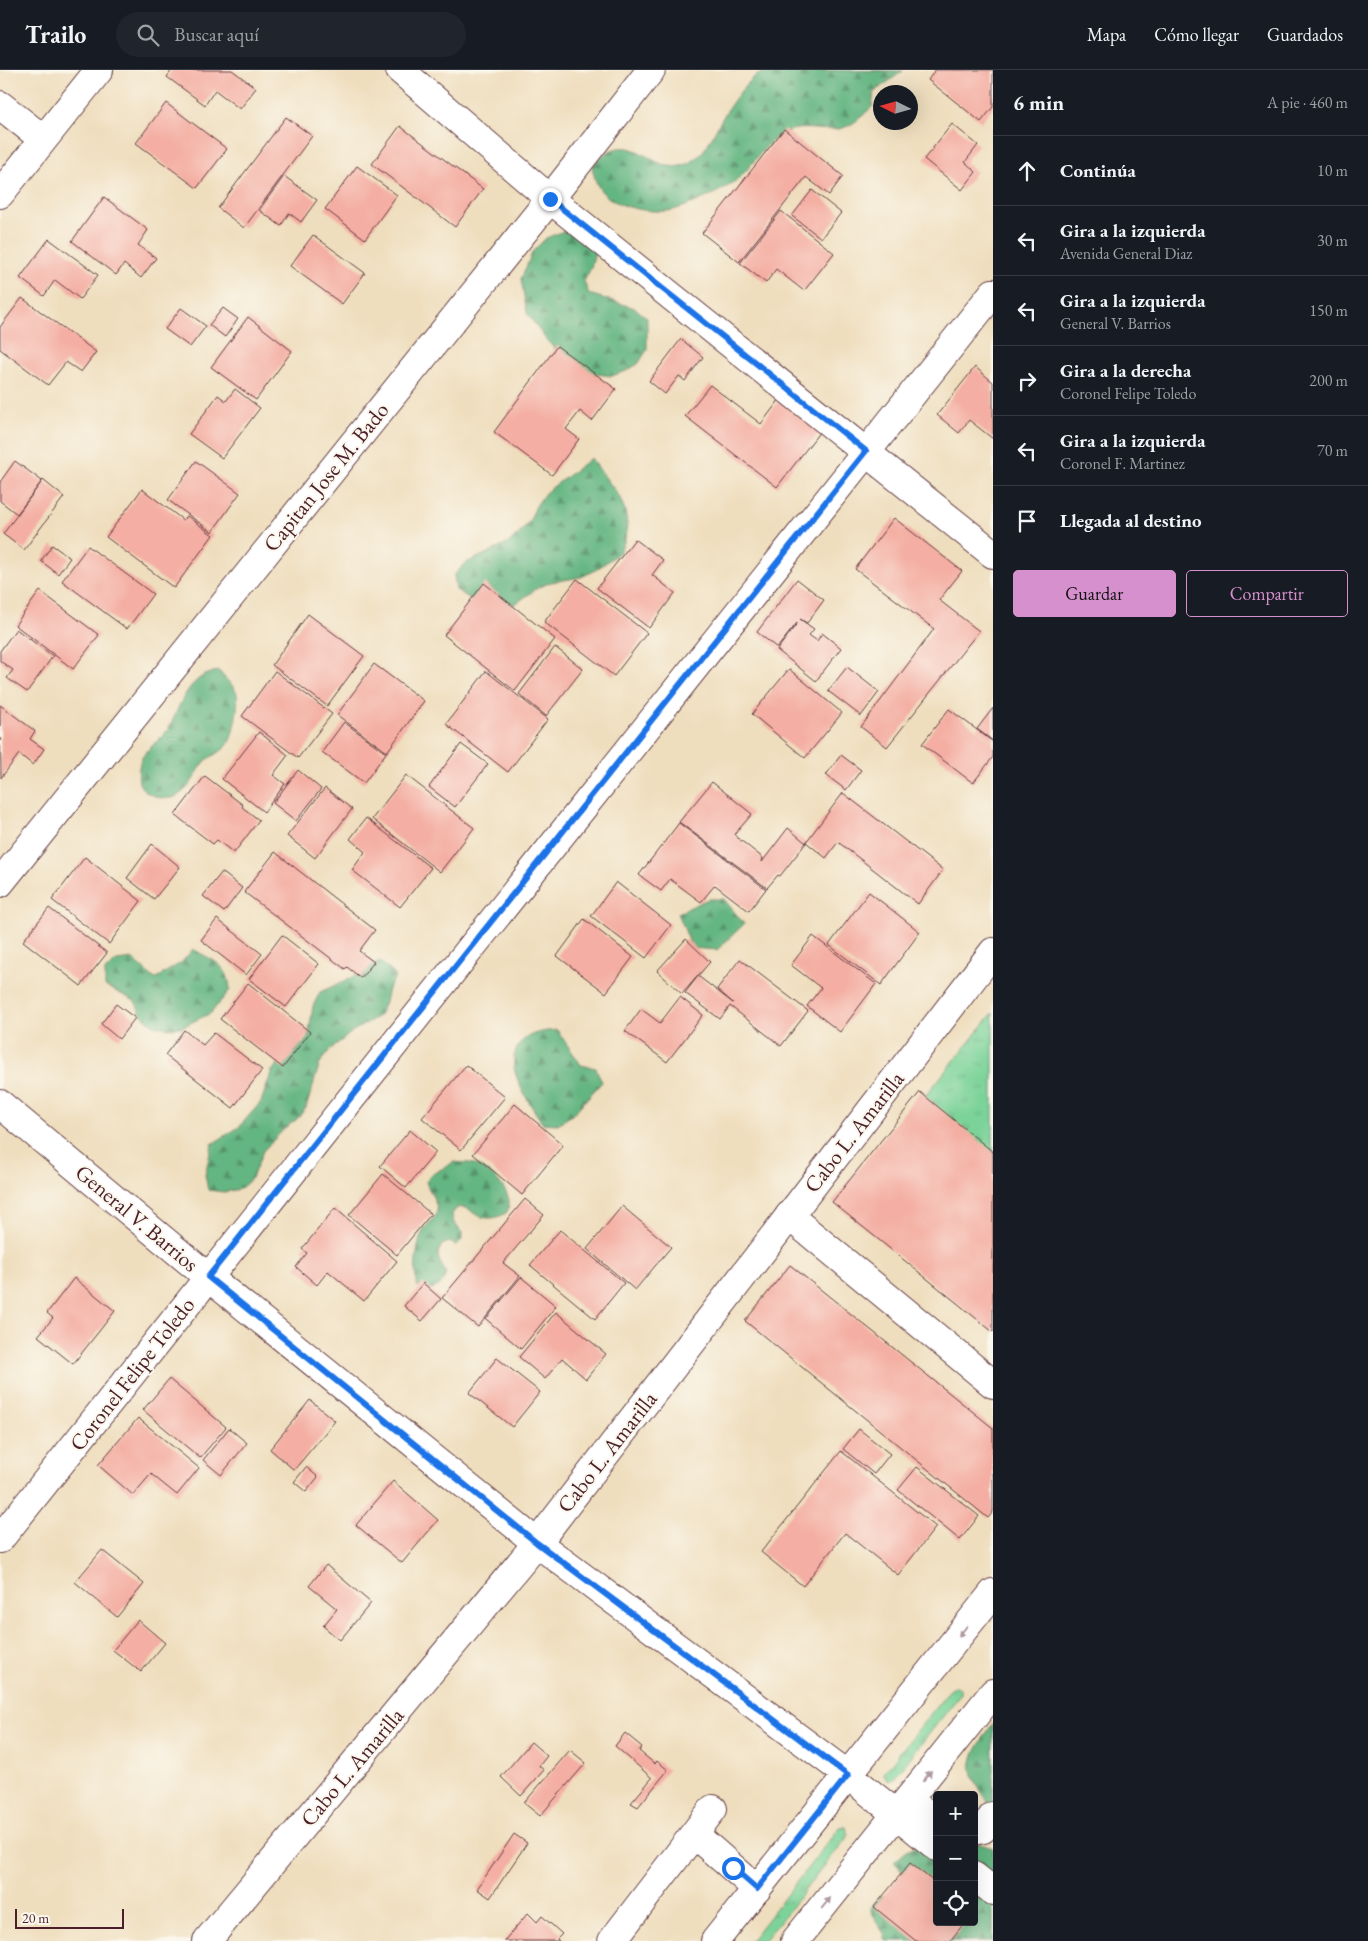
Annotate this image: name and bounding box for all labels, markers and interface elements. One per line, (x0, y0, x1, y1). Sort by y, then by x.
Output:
search box (116, 12, 466, 57)
text: Trailo (25, 19, 86, 50)
icon: search (134, 21, 162, 49)
text: Buscar aquí (174, 22, 259, 47)
text: Mapa (1087, 23, 1126, 46)
text: Cómo llegar (1154, 23, 1239, 46)
text: Guardados (1267, 23, 1343, 46)
north arrow (873, 85, 918, 130)
text: 6 min (1013, 89, 1064, 116)
text: A pie · 460 m (1267, 92, 1348, 113)
icon: ahead (1013, 157, 1041, 185)
text: Continúa (1060, 158, 1136, 183)
text: 10 m (1317, 160, 1348, 181)
route end (539, 188, 562, 211)
text: Gira a la izquierda (1060, 218, 1206, 243)
icon: left (1013, 227, 1041, 255)
text: 30 m (1317, 230, 1348, 251)
text: Avenida General Diaz (1060, 243, 1192, 264)
text: Gira a la izquierda (1060, 288, 1206, 313)
icon: left (1013, 297, 1041, 325)
text: 150 m (1309, 300, 1348, 321)
text: General V. Barrios (1060, 313, 1171, 334)
text: Gira a la derecha (1060, 358, 1191, 383)
icon: right (1013, 367, 1041, 395)
text: 200 m (1309, 370, 1348, 391)
text: Coronel Felipe Toledo (1060, 383, 1196, 404)
street label: Capitan Jose M. Bado (257, 396, 395, 558)
text: Gira a la izquierda (1060, 428, 1206, 453)
icon: left (1013, 437, 1041, 465)
text: 70 m (1317, 440, 1348, 461)
text: Coronel F. Martinez (1060, 453, 1185, 474)
icon: arrive (1013, 507, 1041, 535)
text: Llegada al destino (1060, 508, 1202, 533)
button: Guardar (1013, 570, 1176, 617)
button: Compartir (1186, 570, 1348, 617)
street label: Cabo L. Amarilla (797, 1065, 911, 1199)
street label: General V. Barrios (69, 1158, 205, 1278)
street label: Coronel Felipe Toledo (63, 1291, 201, 1457)
street label: Cabo L. Amarilla (550, 1385, 664, 1519)
one-way arrow (957, 1625, 968, 1638)
street label: Cabo L. Amarilla (294, 1701, 410, 1832)
one-way arrow (921, 1770, 932, 1783)
map controls (933, 1791, 978, 1926)
button: + (933, 1791, 978, 1836)
button: − (933, 1836, 978, 1881)
route start (722, 1857, 745, 1880)
button: locate (933, 1881, 978, 1926)
one-way arrow (820, 1897, 831, 1910)
scale bar (15, 1906, 124, 1929)
text: 20 m (22, 1909, 49, 1927)

